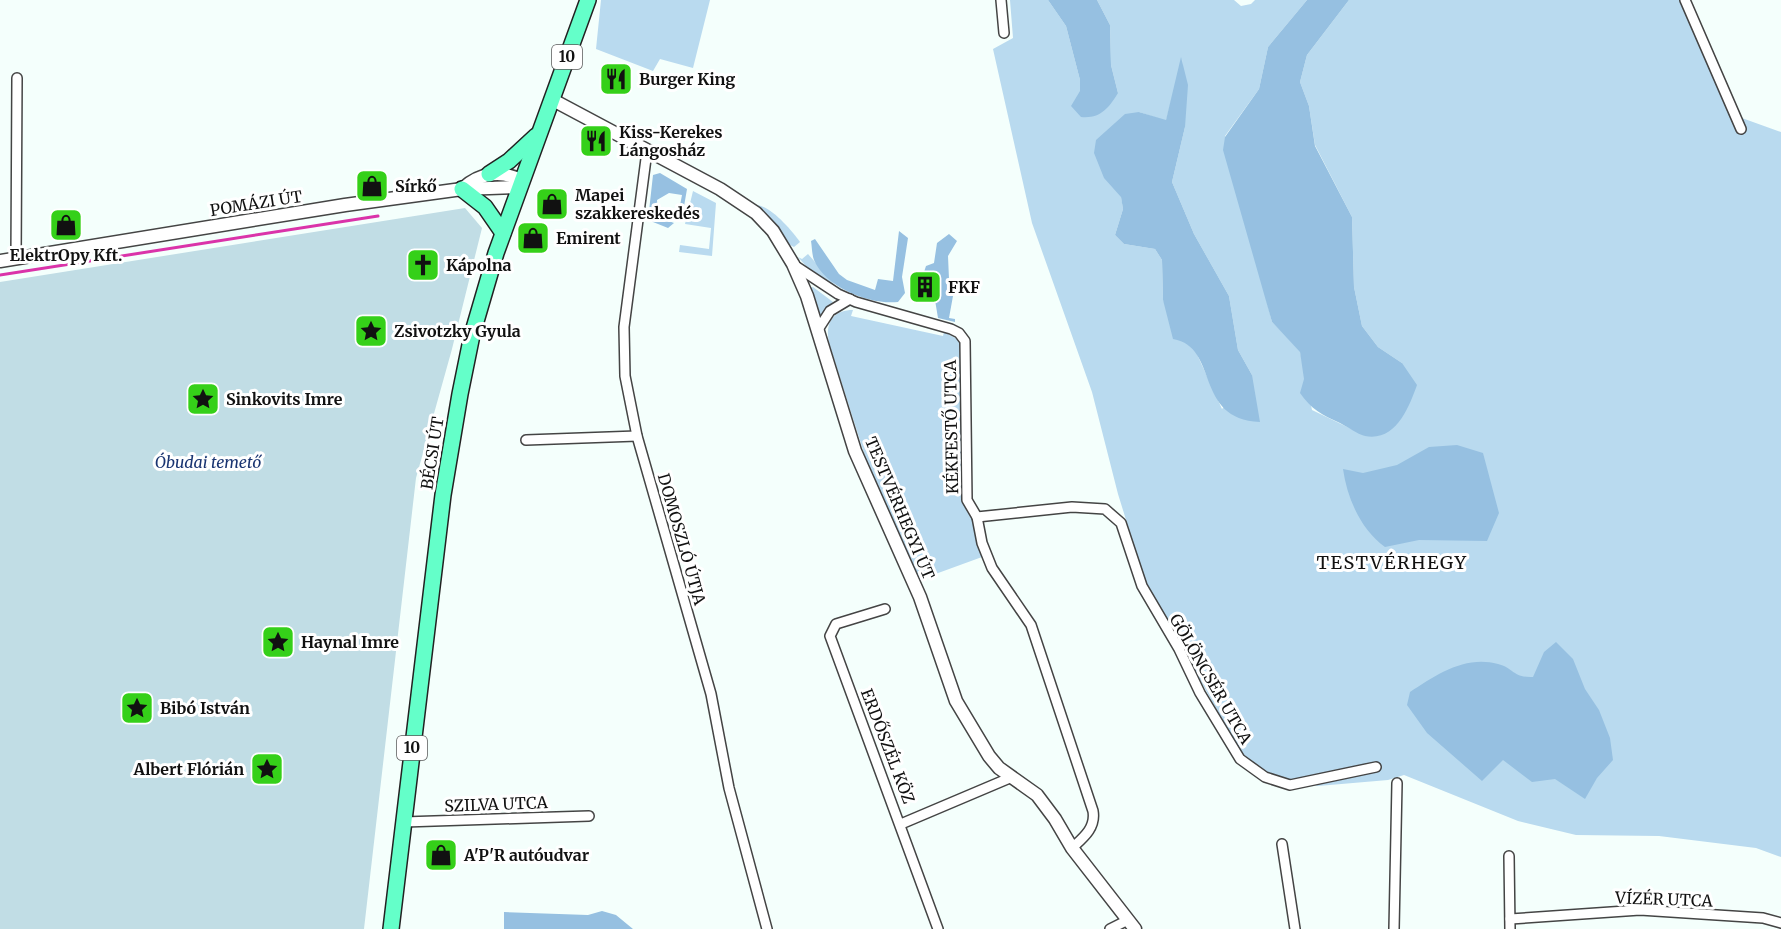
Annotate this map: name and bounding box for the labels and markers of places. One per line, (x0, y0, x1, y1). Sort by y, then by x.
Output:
restaurant icon: Burger King (598, 61, 634, 97)
place label: Burger King (639, 69, 735, 89)
place label: Kiss-Kerekes Lángosház (619, 122, 723, 160)
restaurant icon: Kiss-Kerekes Lángosház (578, 123, 614, 159)
shop icon: Sírkő (354, 168, 390, 204)
place label: Sírkő (395, 176, 437, 196)
place label: Mapei szakkereskedés (575, 185, 700, 223)
shop icon: Mapei szakkereskedés (534, 186, 570, 222)
shop icon: ElektrOpy Kft. (48, 207, 84, 243)
shop icon: Emirent (515, 220, 551, 256)
place label: Emirent (556, 228, 621, 248)
place label: ElektrOpy Kft. (9, 245, 123, 265)
church icon: Kápolna (405, 247, 441, 283)
place label: Kápolna (446, 255, 512, 275)
building icon: FKF (907, 269, 943, 305)
place label: FKF (948, 277, 980, 297)
place icon: Zsivotzky Gyula (353, 313, 389, 349)
place label: Zsivotzky Gyula (394, 321, 521, 341)
place icon: Sinkovits Imre (185, 381, 221, 417)
place label: Sinkovits Imre (226, 389, 343, 409)
place icon: Haynal Imre (260, 624, 296, 660)
place label: Haynal Imre (301, 632, 399, 652)
place icon: Bibó István (119, 690, 155, 726)
place label: Bibó István (160, 698, 250, 718)
place icon: Albert Flórián (249, 751, 285, 787)
place label: Albert Flórián (133, 759, 244, 779)
shop icon: A'P'R autóudvar (423, 837, 459, 873)
place label: A'P'R autóudvar (463, 845, 590, 865)

